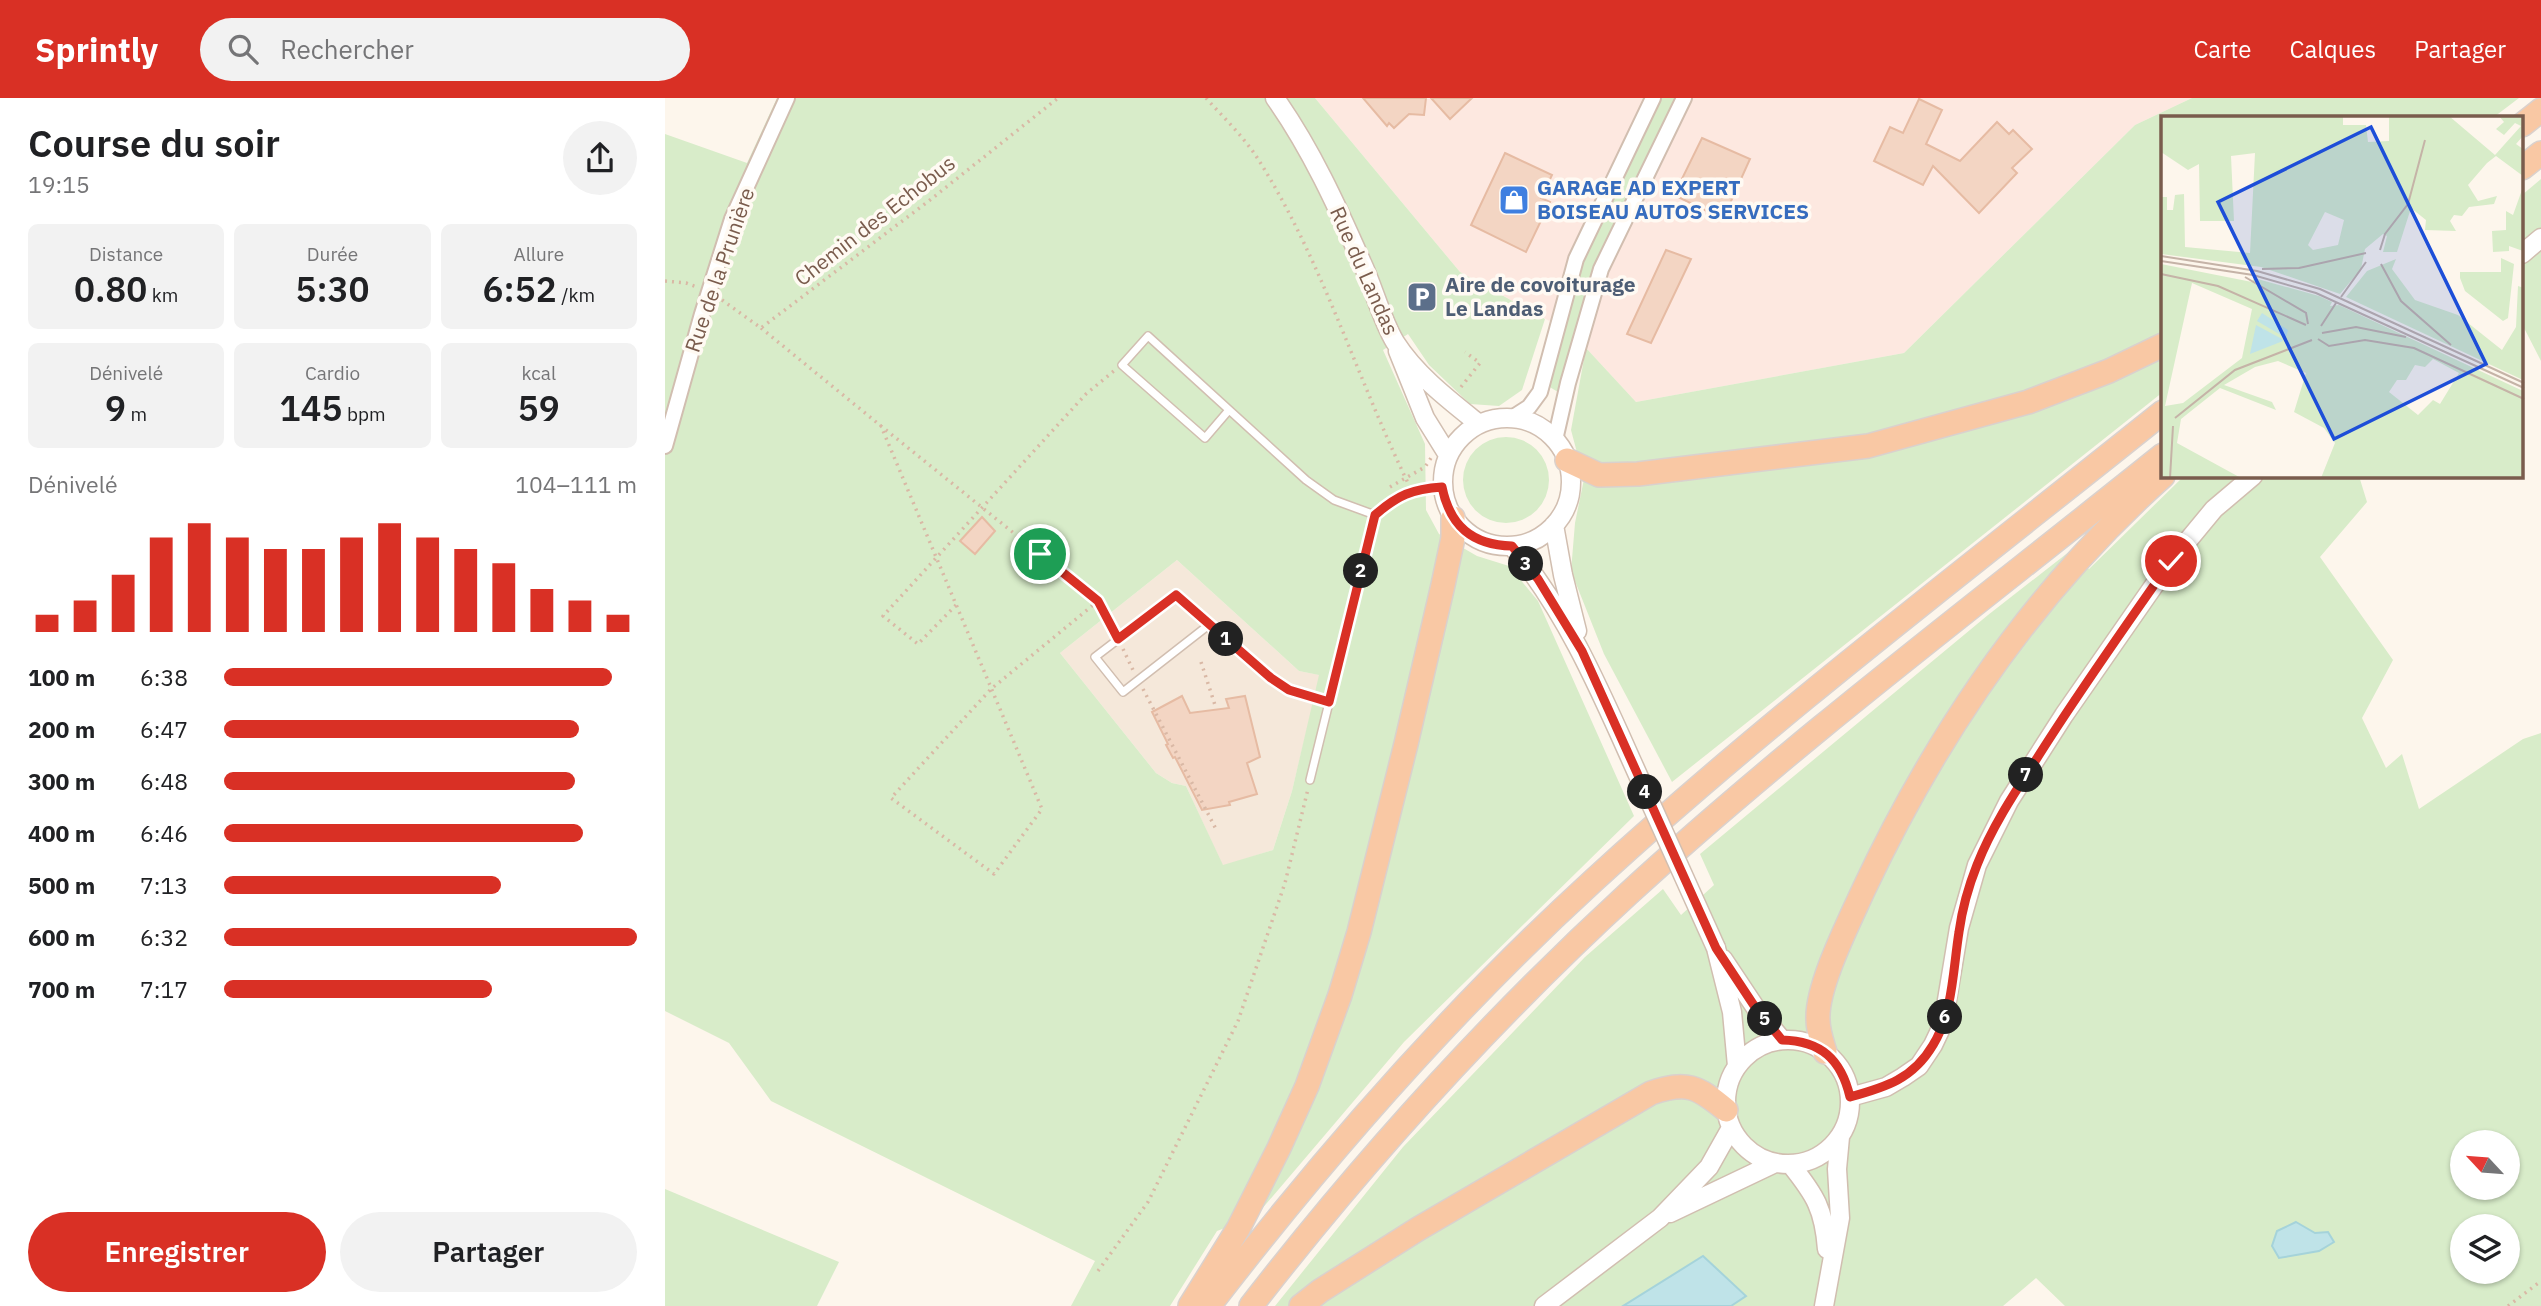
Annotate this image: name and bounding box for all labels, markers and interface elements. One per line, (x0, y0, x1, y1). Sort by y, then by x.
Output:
search box (200, 18, 690, 81)
text: Sprintly (35, 28, 158, 71)
icon: search (224, 30, 262, 68)
text: Rechercher (280, 32, 414, 66)
text: Carte (2193, 33, 2252, 65)
text: Calques (2290, 33, 2376, 65)
text: Partager (2414, 33, 2506, 65)
inset map (2161, 116, 2523, 478)
text: Course du soir (28, 118, 280, 167)
button: share (563, 121, 637, 195)
street label: Chemin des Echobus (788, 149, 960, 292)
text: 19:15 (28, 169, 90, 199)
place label: GARAGE AD EXPERT BOISEAU AUTOS SERVICES (1537, 173, 1809, 225)
shop icon: GARAGE AD EXPERT BOISEAU AUTOS SERVICES (1497, 183, 1531, 217)
street label: Rue de la Prunière (678, 184, 760, 356)
street label: Rue du Landas (1324, 202, 1406, 339)
text: Distance (89, 242, 163, 266)
text: Durée (307, 242, 358, 266)
text: Allure (514, 242, 564, 266)
text: 0.80 (74, 266, 147, 312)
text: 5:30 (295, 266, 370, 312)
text: 6:52 (483, 266, 557, 312)
place label: Aire de covoiturage Le Landas (1445, 270, 1636, 322)
parking icon: Aire de covoiturage Le Landas (1405, 280, 1439, 314)
text: km (147, 283, 178, 307)
text: /km (557, 283, 595, 307)
text: Dénivelé (89, 361, 163, 385)
text: Cardio (305, 361, 360, 385)
text: kcal (522, 361, 556, 385)
text: 9 (105, 385, 126, 431)
text: 145 (279, 385, 342, 431)
text: 59 (518, 385, 560, 431)
text: m (126, 402, 147, 426)
text: bpm (342, 402, 386, 426)
text: Dénivelé (28, 469, 118, 499)
text: 104–111 m (515, 469, 637, 499)
pin (1010, 524, 1070, 584)
pin (2141, 531, 2201, 591)
icon: arrive (1021, 535, 1059, 573)
icon: check (2152, 542, 2190, 580)
pin: 3 (1509, 546, 1543, 582)
text: 3 (1520, 551, 1531, 575)
pin: 2 (1343, 554, 1379, 588)
text: 2 (1355, 558, 1366, 582)
pin: 1 (1209, 622, 1243, 656)
text: 1 (1220, 626, 1231, 650)
text: 100 m (28, 662, 95, 692)
text: 6:38 (140, 662, 188, 692)
text: 200 m (28, 714, 95, 744)
text: 6:47 (140, 714, 188, 744)
pin: 7 (2009, 758, 2043, 792)
text: 7 (2020, 762, 2031, 786)
text: 300 m (28, 766, 95, 796)
text: 6:48 (140, 766, 188, 796)
pin: 4 (1627, 774, 1663, 810)
text: 4 (1639, 779, 1650, 803)
text: 400 m (28, 818, 95, 848)
text: 6:46 (140, 818, 188, 848)
text: 500 m (28, 870, 95, 900)
text: 7:13 (140, 870, 188, 900)
text: 600 m (28, 922, 95, 952)
text: 6:32 (140, 922, 188, 952)
text: 700 m (28, 974, 95, 1004)
text: 7:17 (140, 974, 188, 1004)
pin: 6 (1927, 1000, 1963, 1034)
pin: 5 (1747, 1002, 1783, 1037)
text: 6 (1939, 1004, 1950, 1028)
text: 5 (1759, 1006, 1770, 1030)
north arrow (2450, 1130, 2520, 1200)
map controls (2450, 1130, 2520, 1284)
button: Enregistrer (28, 1212, 326, 1292)
button: Partager (340, 1212, 637, 1292)
button: layers (2450, 1214, 2520, 1284)

